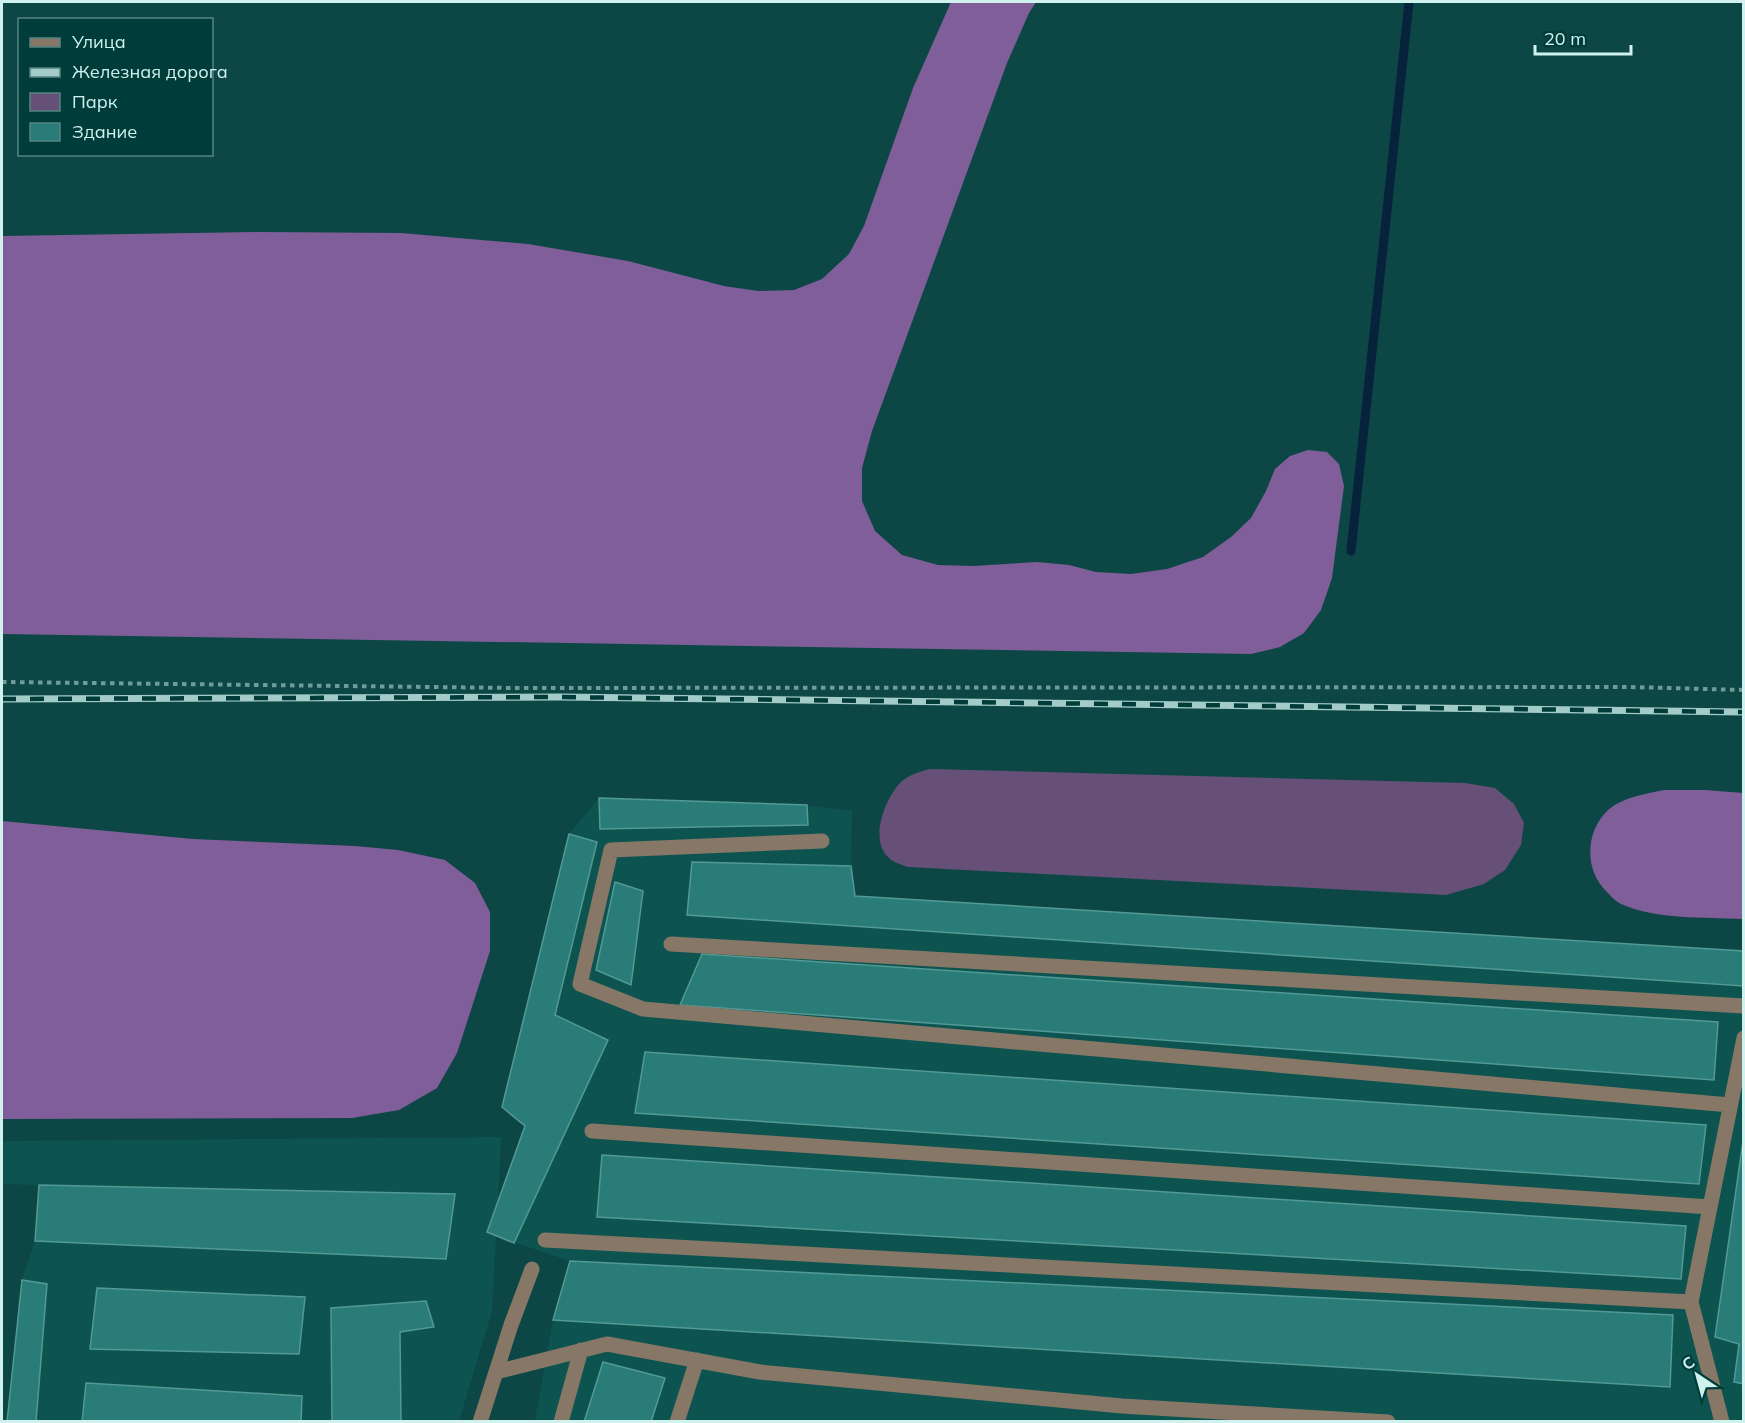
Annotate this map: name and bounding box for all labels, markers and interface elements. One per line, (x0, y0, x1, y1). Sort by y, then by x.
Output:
legend (18, 18, 213, 156)
scale bar (1535, 18, 1631, 56)
text: 20 m (1544, 27, 1586, 50)
text: Улица (71, 30, 126, 53)
text: Железная дорога (72, 60, 228, 83)
text: Парк (72, 90, 118, 113)
text: Здание (72, 120, 137, 143)
north arrow (1667, 1345, 1727, 1405)
text: С (1678, 1352, 1699, 1374)

